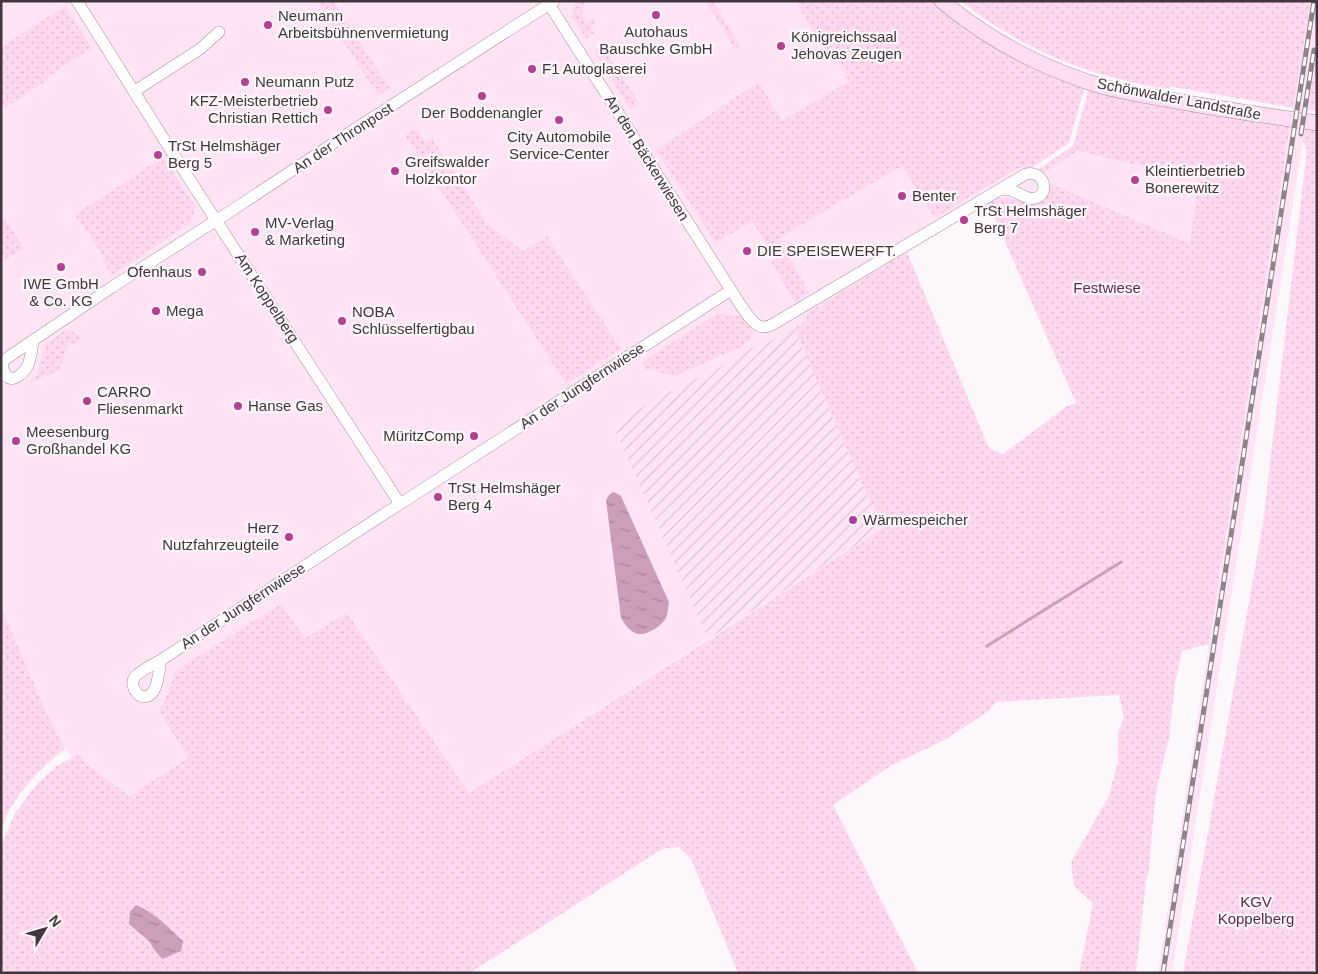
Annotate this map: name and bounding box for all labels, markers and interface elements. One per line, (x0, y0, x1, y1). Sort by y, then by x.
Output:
place label: Neumann Arbeitsbühnenvermietung (278, 7, 449, 41)
marker: Autohaus Bauschke GmbH (650, 9, 662, 21)
marker: Neumann Arbeitsbühnenvermietung (262, 19, 274, 31)
place label: Autohaus Bauschke GmbH (599, 23, 713, 57)
place label: Königreichssaal Jehovas Zeugen (791, 28, 902, 62)
marker: Königreichssaal Jehovas Zeugen (775, 40, 787, 52)
place label: F1 Autoglaserei (542, 60, 646, 77)
marker: F1 Autoglaserei (526, 63, 538, 75)
place label: Neumann Putz (255, 73, 354, 90)
street label: Schönwalder Landstraße (1096, 74, 1263, 123)
marker: Neumann Putz (239, 76, 251, 88)
marker: Der Boddenangler (476, 90, 488, 102)
place label: KFZ-Meisterbetrieb Christian Rettich (190, 92, 318, 126)
street label: An den Bäckerwiesen (602, 92, 693, 224)
street label: An der Thronpost (290, 99, 397, 176)
marker: KFZ-Meisterbetrieb Christian Rettich (322, 104, 334, 116)
place label: Der Boddenangler (421, 104, 543, 121)
marker: City Automobile Service-Center (553, 114, 565, 126)
place label: City Automobile Service-Center (507, 128, 611, 162)
place label: TrSt Helmshäger Berg 5 (168, 137, 281, 171)
marker: TrSt Helmshäger Berg 5 (152, 149, 164, 161)
place label: Greifswalder Holzkontor (405, 153, 489, 187)
place label: Kleintierbetrieb Bonerewitz (1145, 162, 1245, 196)
marker: Greifswalder Holzkontor (389, 165, 401, 177)
marker: Kleintierbetrieb Bonerewitz (1129, 174, 1141, 186)
place label: Benter (912, 187, 956, 204)
marker: Benter (896, 190, 908, 202)
place label: TrSt Helmshäger Berg 7 (974, 202, 1087, 236)
place label: MV-Verlag & Marketing (265, 214, 345, 248)
marker: TrSt Helmshäger Berg 7 (958, 214, 970, 226)
marker: MV-Verlag & Marketing (249, 226, 261, 238)
place label: DIE SPEISEWERFT. (757, 242, 896, 259)
marker: DIE SPEISEWERFT. (741, 245, 753, 257)
street label: Am Koppelberg (232, 250, 303, 346)
marker: IWE GmbH & Co. KG (55, 261, 67, 273)
place label: Ofenhaus (127, 263, 192, 280)
marker: Ofenhaus (196, 266, 208, 278)
place label: IWE GmbH & Co. KG (23, 275, 99, 309)
park label: Festwiese (1073, 279, 1141, 296)
place label: Mega (166, 302, 204, 319)
place label: NOBA Schlüsselfertigbau (352, 303, 475, 337)
marker: Mega (150, 305, 162, 317)
marker: NOBA Schlüsselfertigbau (336, 315, 348, 327)
street label: An der Jungfernwiese (516, 339, 647, 432)
place label: CARRO Fliesenmarkt (97, 383, 184, 417)
marker: CARRO Fliesenmarkt (81, 395, 93, 407)
place label: Hanse Gas (248, 397, 323, 414)
marker: Hanse Gas (232, 400, 244, 412)
place label: Meesenburg Großhandel KG (26, 423, 131, 457)
place label: MüritzComp (383, 427, 464, 444)
marker: MüritzComp (468, 430, 480, 442)
marker: Meesenburg Großhandel KG (10, 435, 22, 447)
place label: TrSt Helmshäger Berg 4 (448, 479, 561, 513)
marker: TrSt Helmshäger Berg 4 (432, 491, 444, 503)
place label: Wärmespeicher (863, 511, 968, 528)
marker: Wärmespeicher (847, 514, 859, 526)
place label: Herz Nutzfahrzeugteile (162, 519, 279, 553)
marker: Herz Nutzfahrzeugteile (283, 531, 295, 543)
street label: An der Jungfernwiese (177, 559, 308, 652)
park label: KGV Koppelberg (1218, 893, 1294, 927)
north arrow (20, 904, 70, 954)
text: N (46, 912, 65, 930)

